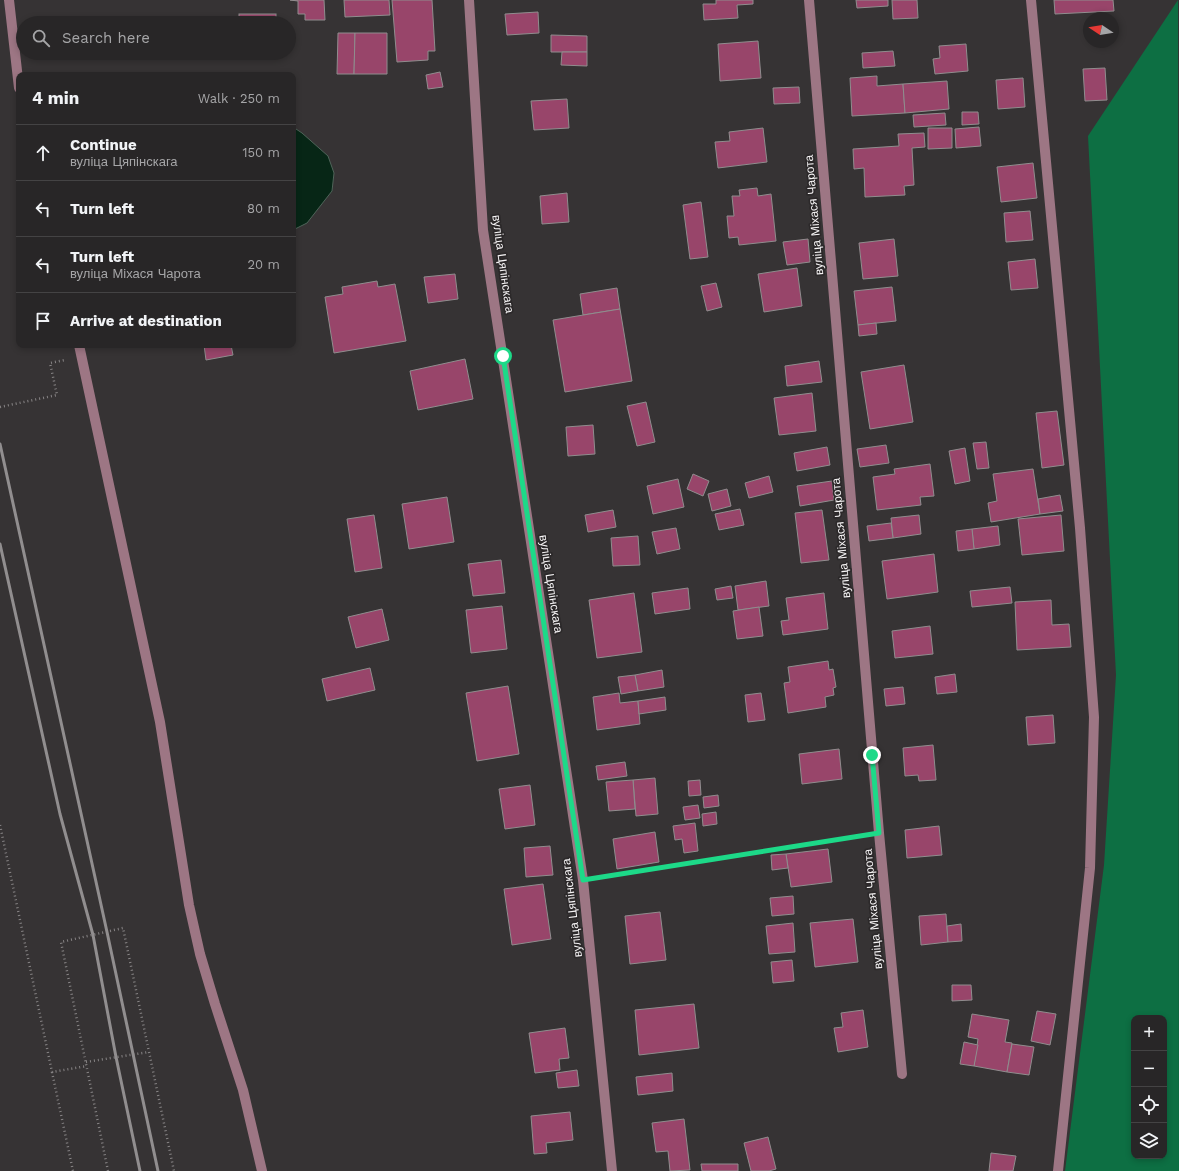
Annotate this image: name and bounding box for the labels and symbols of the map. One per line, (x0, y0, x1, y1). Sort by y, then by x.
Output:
north arrow (1083, 12, 1119, 48)
street label: вуліца Міхася Чарота (802, 154, 826, 276)
street label: вуліца Цяпінскага (489, 214, 517, 314)
route start (494, 347, 512, 365)
street label: вуліца Міхася Чарота (829, 477, 853, 599)
street label: вуліца Цяпінскага (536, 534, 566, 634)
route end (863, 746, 881, 764)
street label: вуліца Міхася Чарота (861, 848, 885, 970)
street label: вуліца Цяпінскага (559, 858, 585, 958)

